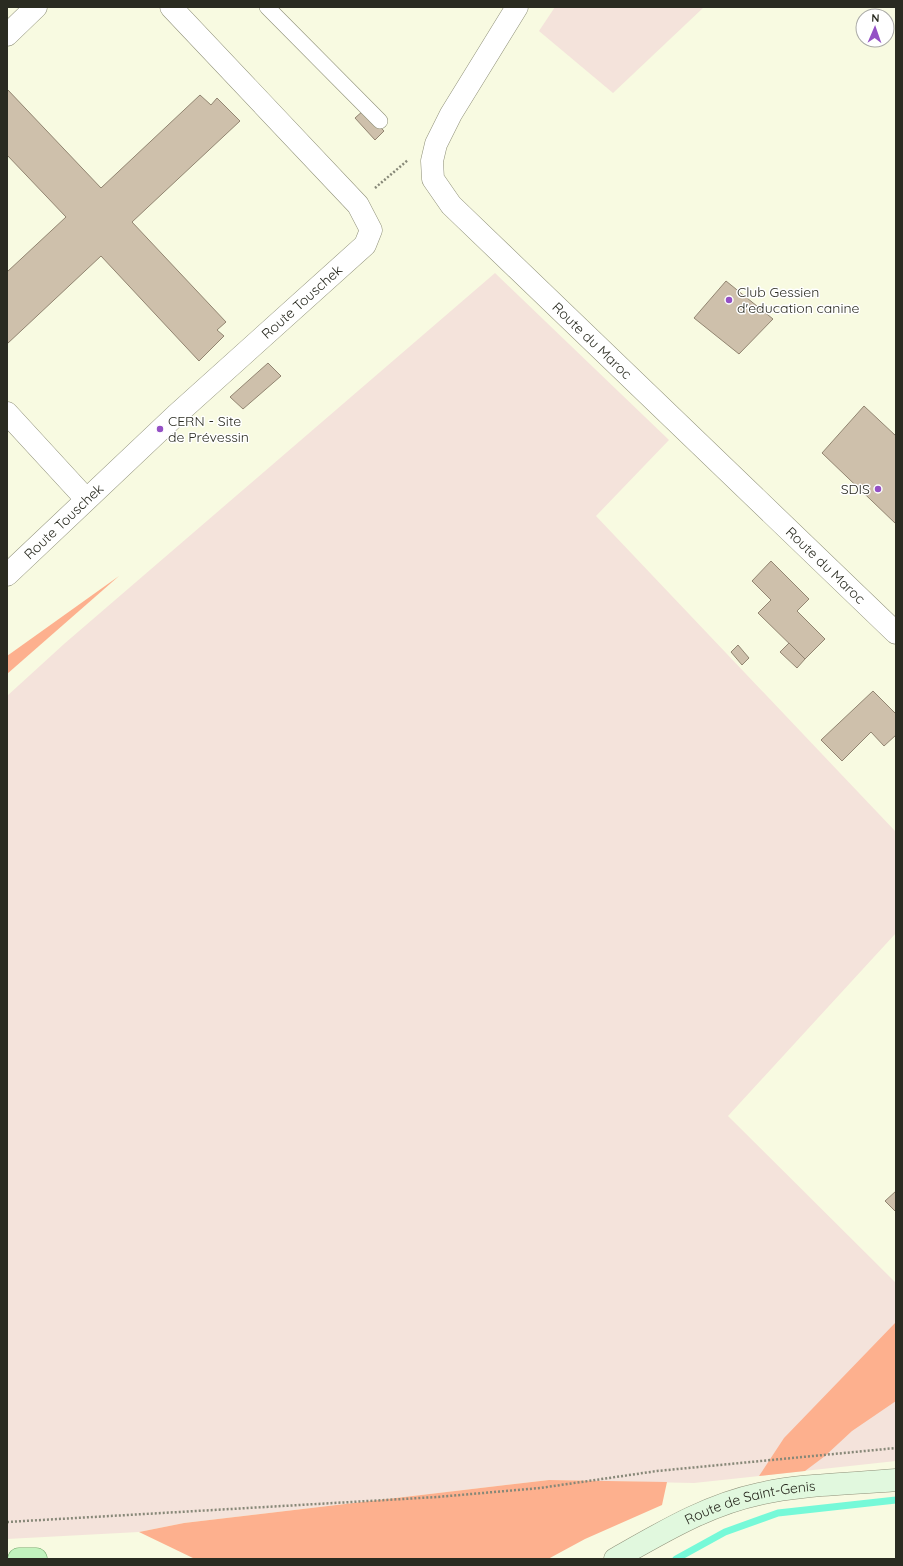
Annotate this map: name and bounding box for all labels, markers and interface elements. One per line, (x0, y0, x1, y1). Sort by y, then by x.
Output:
north arrow (855, 8, 895, 48)
text: N (871, 11, 880, 25)
street label: Route Touschek (258, 261, 346, 343)
place label: Club Gessien d'education canine (737, 283, 860, 317)
marker: Club Gessien d'education canine (724, 295, 734, 305)
street label: Route du Maroc (548, 298, 636, 383)
place label: CERN - Site de Prévessin (168, 412, 249, 446)
marker: CERN - Site de Prévessin (155, 424, 165, 434)
street label: Route Touschek (20, 480, 107, 563)
place label: SDIS (841, 480, 870, 498)
marker: SDIS (873, 484, 883, 494)
street label: Route du Maroc (782, 523, 869, 608)
street label: Route de Saint-Genis (682, 1477, 816, 1529)

